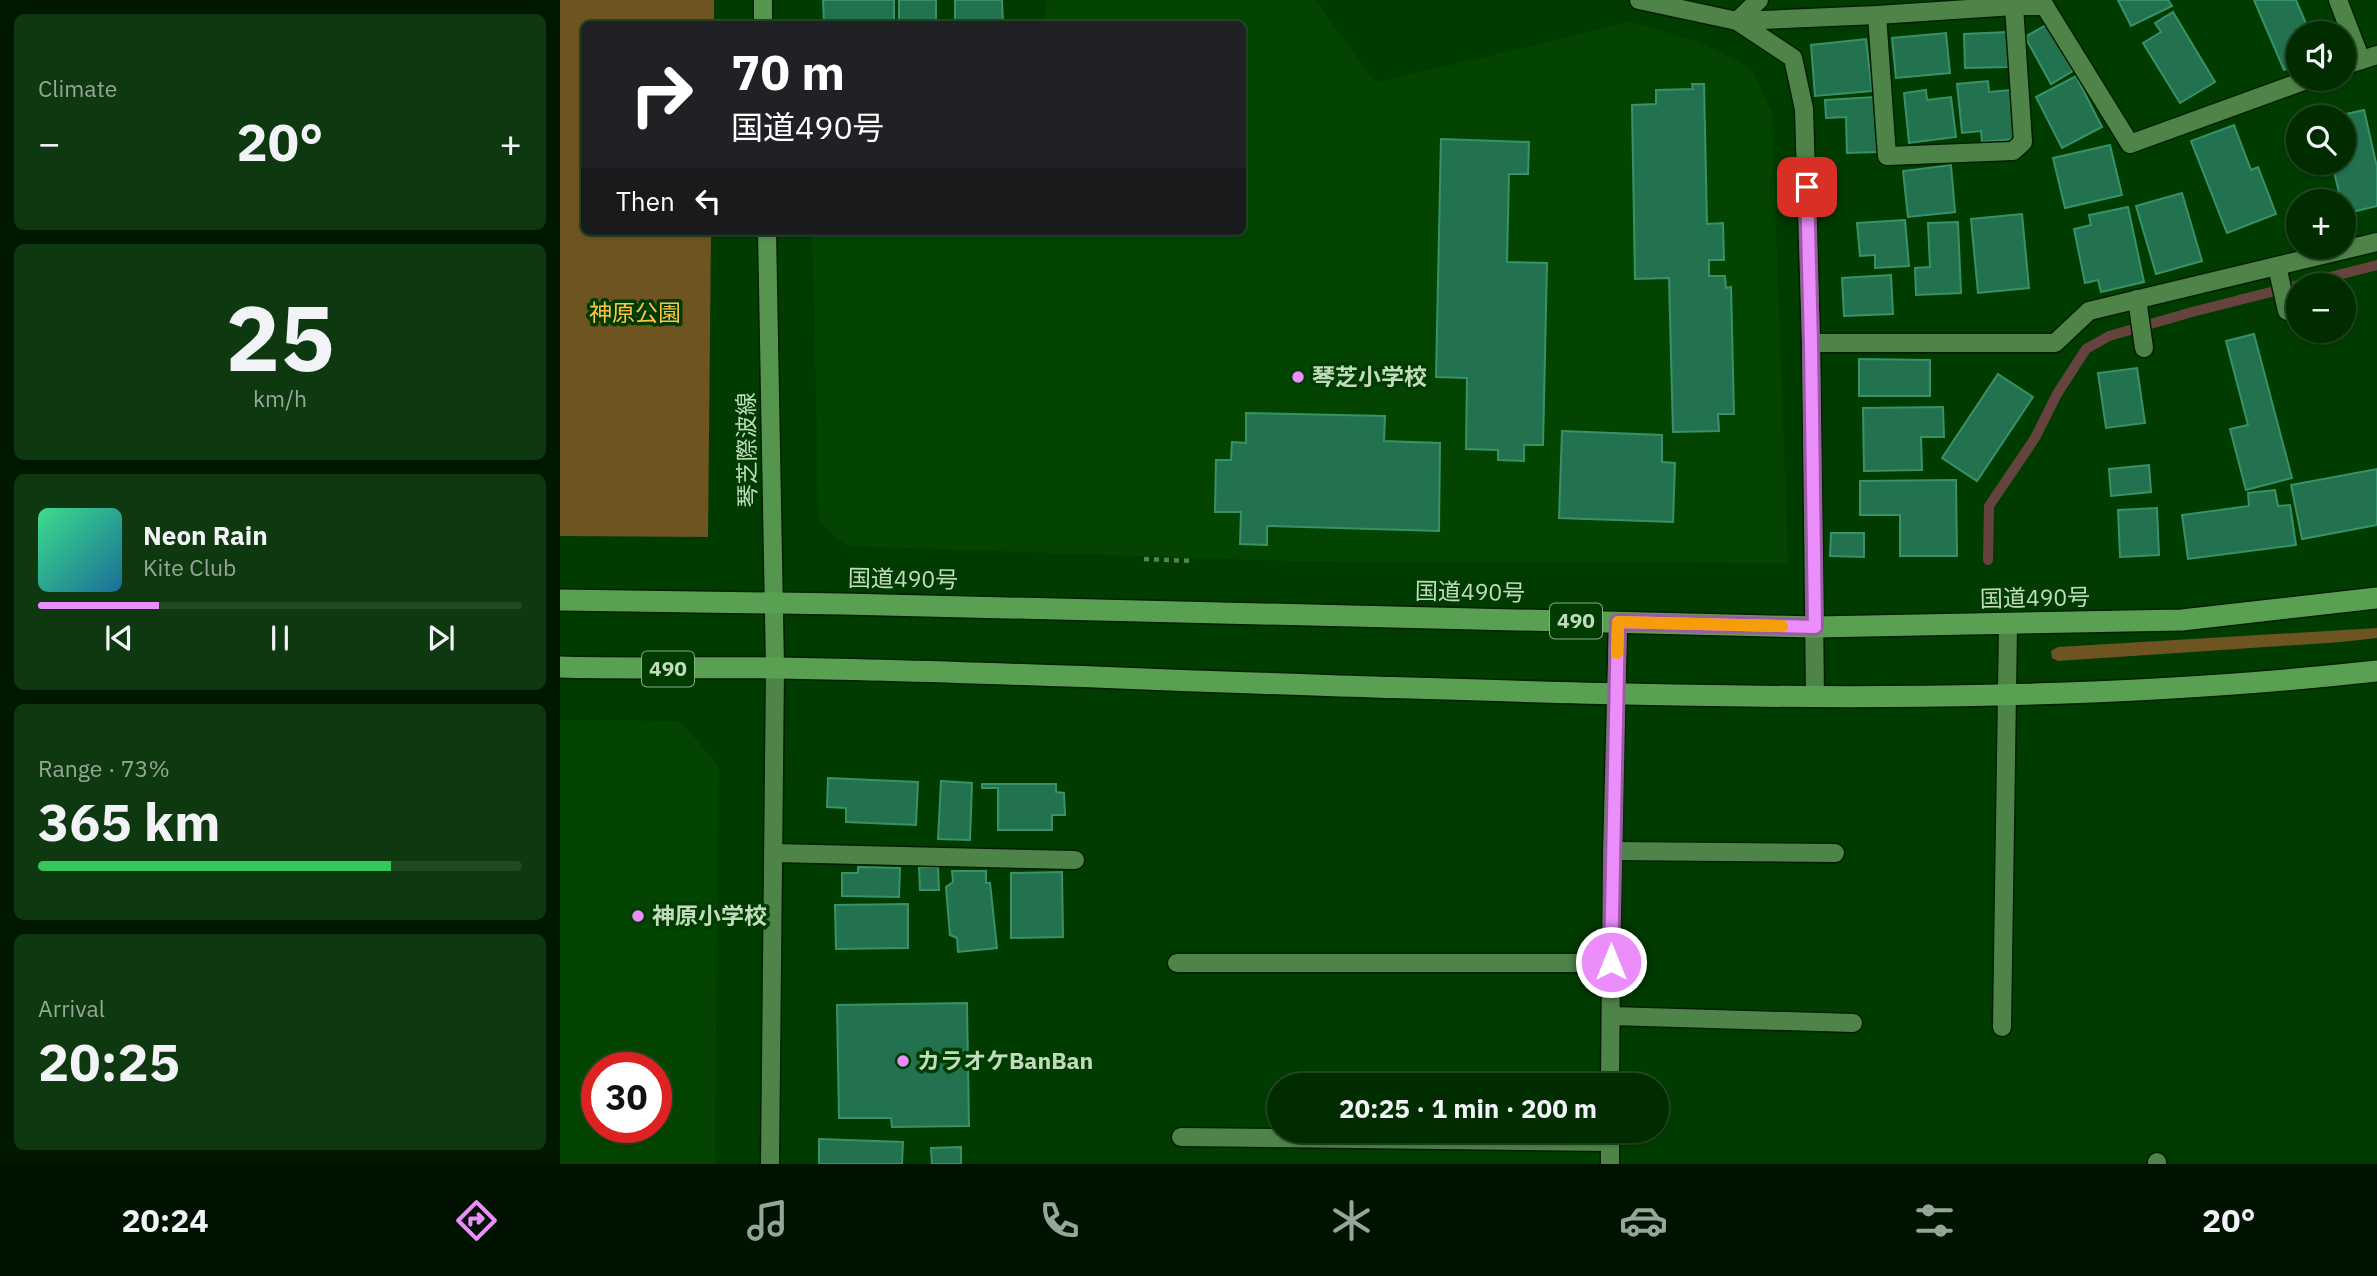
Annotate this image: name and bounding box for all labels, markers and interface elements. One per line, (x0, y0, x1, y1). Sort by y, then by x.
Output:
map controls (2286, 21, 2356, 343)
button: sound (2286, 21, 2356, 91)
text: 70 m (731, 40, 845, 103)
icon: right (616, 49, 707, 140)
text: Climate (38, 73, 117, 103)
button: search (2286, 105, 2356, 175)
text: 国道490号 (731, 106, 885, 148)
text: 20° (237, 108, 323, 175)
text: − (38, 118, 61, 167)
text: + (499, 118, 522, 167)
pin (1777, 157, 1837, 217)
icon: arrive (1788, 168, 1826, 206)
icon: left (689, 182, 727, 220)
text: Then (616, 184, 675, 218)
button: + (2286, 189, 2356, 259)
button: − (2286, 273, 2356, 343)
text: 25 (225, 278, 335, 396)
park label: 神原公園 (589, 297, 681, 327)
place label: 琴芝小学校 (1312, 361, 1427, 391)
marker: 琴芝小学校 (1290, 369, 1306, 385)
text: km/h (253, 383, 307, 413)
street label: 琴芝際波線 (730, 392, 762, 508)
text: Neon Rain (143, 518, 268, 552)
text: Kite Club (143, 552, 236, 582)
street label: 国道490号 (848, 562, 958, 594)
street label: 国道490号 (1415, 575, 1525, 607)
street label: 国道490号 (1980, 581, 2090, 613)
road number: 490 (1550, 604, 1602, 638)
icon: previous (100, 619, 138, 657)
icon: pause (261, 619, 299, 657)
icon: next (422, 619, 460, 657)
road number: 490 (642, 652, 694, 686)
text: Range · 73% (38, 753, 170, 783)
text: 365 km (38, 788, 220, 855)
place label: 神原小学校 (652, 900, 767, 930)
marker: 神原小学校 (630, 908, 646, 924)
position arrow (1574, 925, 1648, 999)
text: Arrival (38, 993, 105, 1023)
text: 20:25 (38, 1028, 180, 1095)
place label: カラオケBanBan (917, 1045, 1093, 1075)
speed limit sign: 30 (581, 1052, 672, 1143)
marker: カラオケBanBan (895, 1053, 911, 1069)
text: 20:25 · 1 min · 200 m (1339, 1091, 1597, 1125)
icon: directions (452, 1196, 501, 1245)
icon: music (743, 1196, 792, 1245)
icon: phone (1035, 1196, 1084, 1245)
icon: climate (1327, 1196, 1376, 1245)
icon: car (1619, 1196, 1668, 1245)
icon: filters (1910, 1196, 1959, 1245)
text: 20:24 (121, 1199, 209, 1241)
text: 20° (2202, 1199, 2256, 1241)

